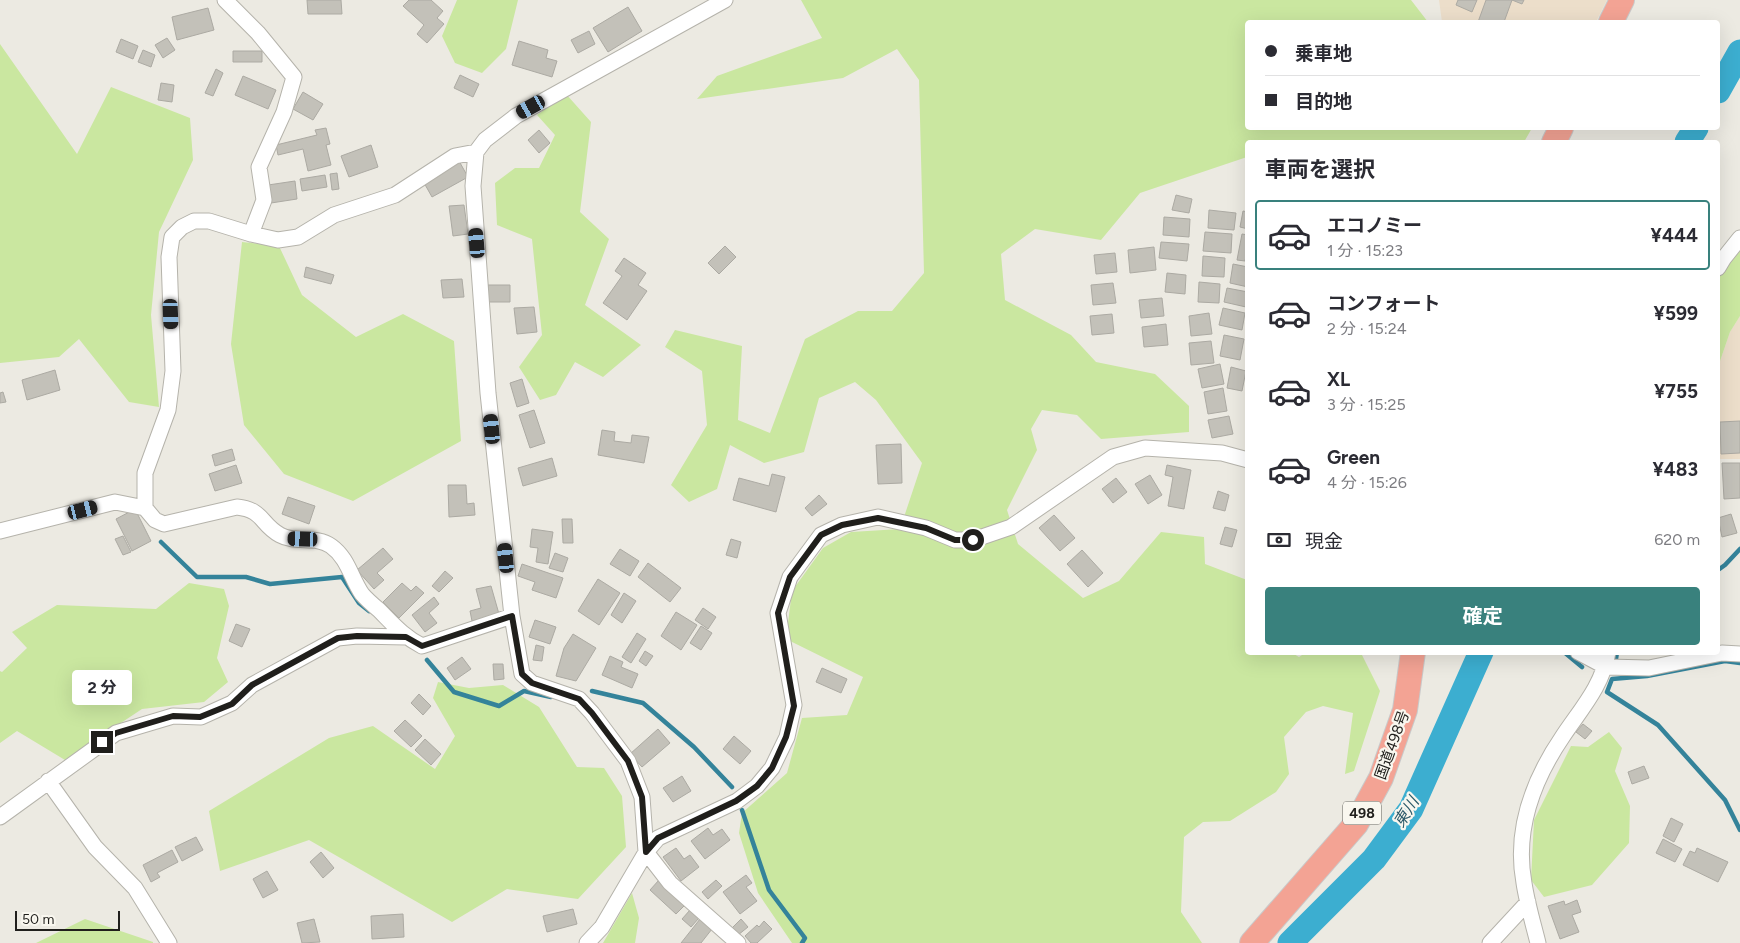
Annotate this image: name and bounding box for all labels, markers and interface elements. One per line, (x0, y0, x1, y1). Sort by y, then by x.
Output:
text: 乗車地 (1295, 42, 1352, 65)
text: 目的地 (1295, 90, 1352, 113)
car (514, 93, 547, 121)
text: 車両を選択 (1265, 156, 1375, 183)
icon: car (1267, 213, 1312, 258)
text: エコノミー (1327, 214, 1422, 237)
text: ¥444 (1651, 224, 1698, 247)
car (468, 227, 485, 259)
text: 1 分 · 15:23 (1327, 241, 1403, 260)
icon: car (1267, 291, 1312, 336)
text: コンフォート (1327, 292, 1440, 315)
car (162, 299, 179, 329)
text: ¥599 (1654, 302, 1698, 325)
text: 2 分 · 15:24 (1327, 319, 1407, 338)
text: XL (1327, 368, 1350, 391)
icon: car (1267, 369, 1312, 414)
text: ¥755 (1654, 380, 1698, 403)
text: 3 分 · 15:25 (1327, 395, 1406, 414)
car (482, 413, 501, 445)
text: Green (1327, 446, 1380, 469)
icon: car (1267, 447, 1312, 492)
text: ¥483 (1652, 458, 1698, 481)
text: 4 分 · 15:26 (1327, 473, 1407, 492)
car (66, 499, 99, 521)
icon: cash (1265, 526, 1293, 554)
route start (962, 529, 984, 551)
text: 現金 (1305, 530, 1343, 553)
text: 620 m (1654, 530, 1700, 549)
car (287, 531, 318, 547)
car (496, 542, 515, 574)
button: 確定 (1265, 587, 1700, 645)
callout: 2 分 (72, 670, 132, 704)
text: 2 分 (87, 678, 117, 697)
street label: 国道498号 (1371, 708, 1413, 782)
route end (91, 731, 113, 753)
water label: 東川 (1389, 792, 1424, 831)
road number: 498 (1343, 801, 1381, 824)
scale bar (15, 908, 120, 931)
text: 50 m (22, 911, 54, 928)

